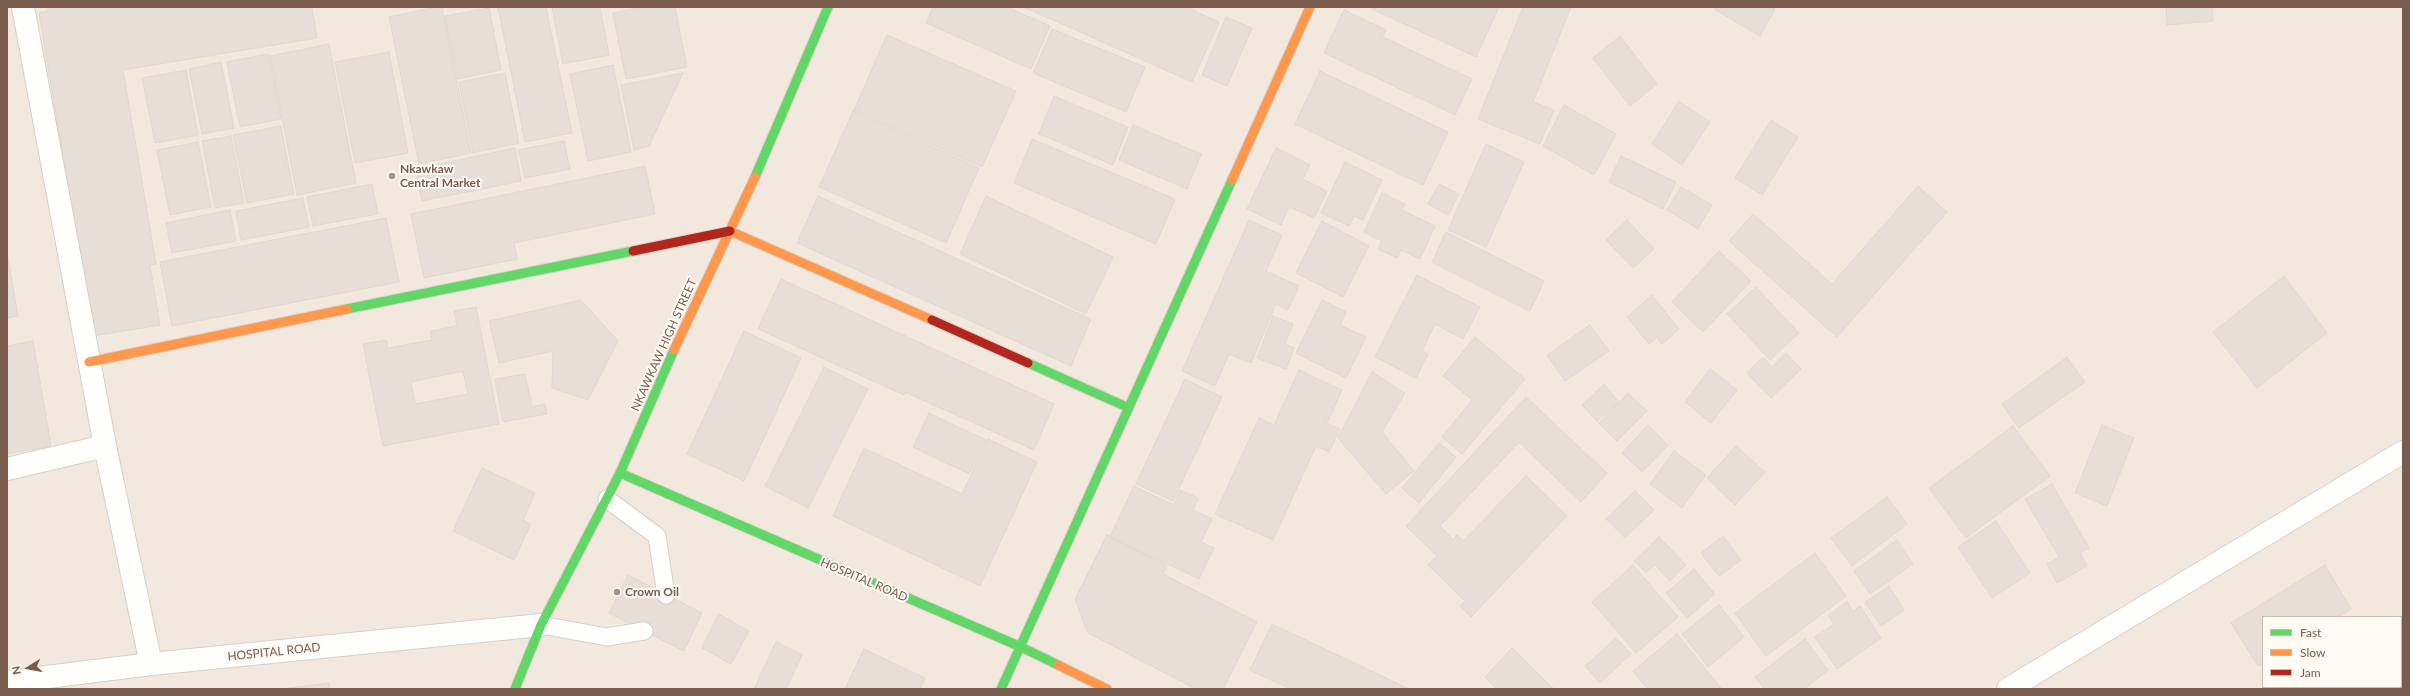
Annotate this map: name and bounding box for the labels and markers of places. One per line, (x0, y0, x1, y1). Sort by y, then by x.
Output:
place label: Nkawkaw Central Market (400, 162, 480, 190)
marker: Nkawkaw Central Market (387, 171, 397, 181)
place label: Crown Oil (625, 585, 679, 599)
marker: Crown Oil (612, 587, 622, 597)

